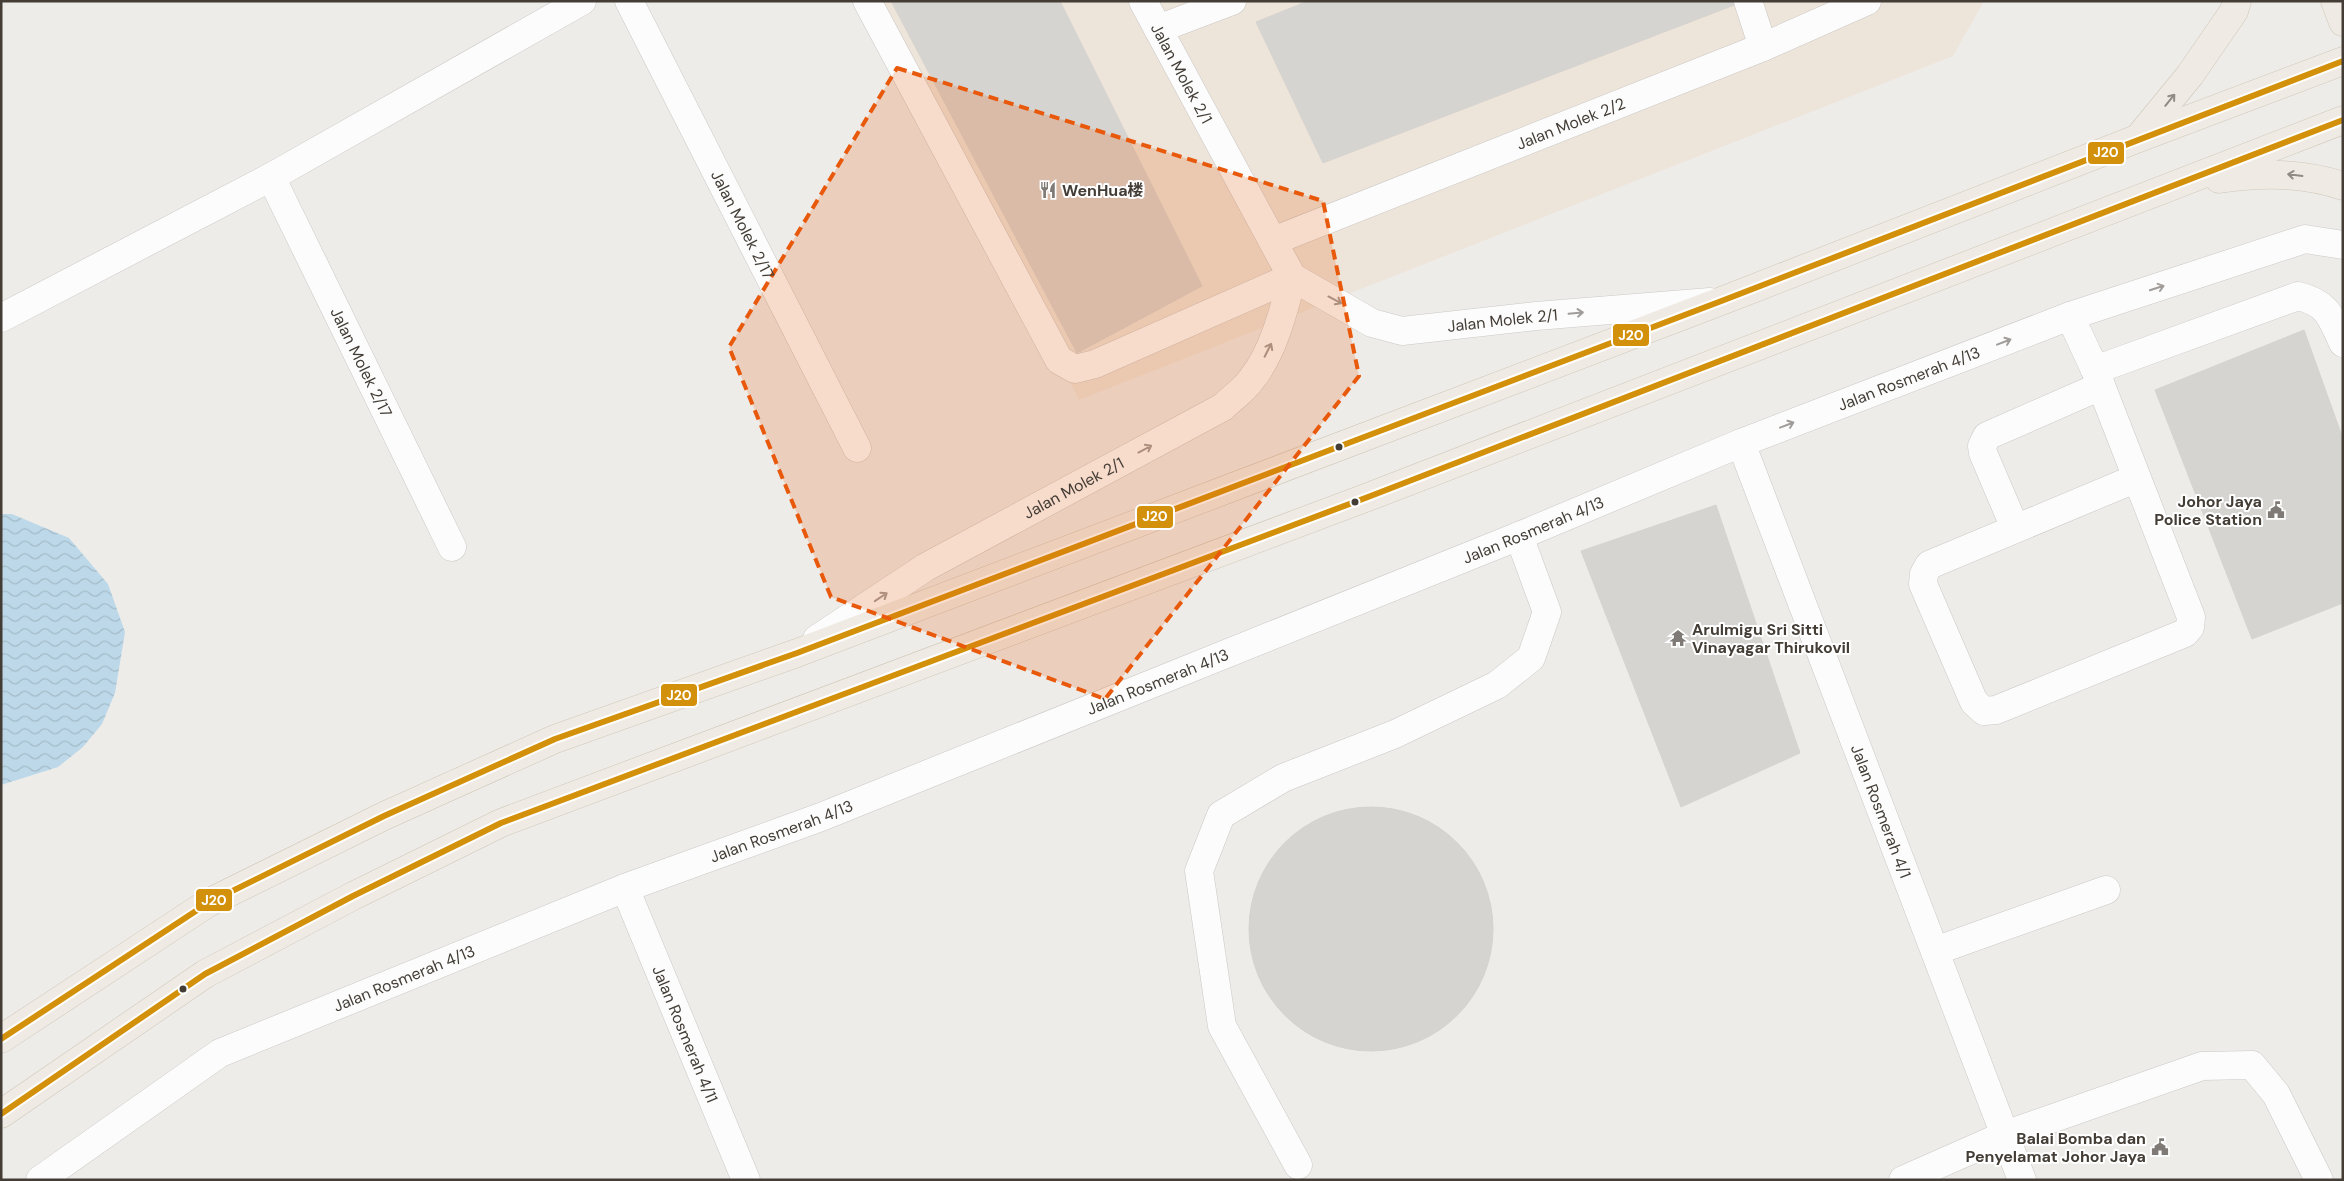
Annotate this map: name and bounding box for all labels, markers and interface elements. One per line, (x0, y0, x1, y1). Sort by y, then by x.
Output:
street label: Jalan Molek 2/1 (1146, 20, 1217, 127)
street label: Jalan Molek 2/2 (1513, 93, 1628, 155)
one-way arrow (2164, 94, 2175, 107)
line badge: J20 (2087, 141, 2125, 165)
text: J20 (2093, 143, 2119, 161)
street label: Jalan Molek 2/17 (706, 167, 779, 283)
one-way arrow (2288, 170, 2304, 180)
restaurant icon: WenHua楼 (1038, 180, 1058, 200)
place label: WenHua楼 (1062, 180, 1144, 201)
one-way arrow (2149, 282, 2165, 292)
one-way arrow (1327, 296, 1342, 305)
street label: Jalan Molek 2/17 (325, 304, 397, 421)
street label: Jalan Molek 2/1 (1446, 304, 1558, 337)
one-way arrow (1568, 308, 1584, 318)
line badge: J20 (1612, 323, 1650, 347)
text: J20 (1618, 326, 1644, 344)
one-way arrow (1996, 336, 2011, 346)
one-way arrow (1263, 342, 1273, 357)
street label: Jalan Rosmerah 4/13 (1835, 342, 1983, 416)
one-way arrow (1779, 420, 1794, 429)
unlabelled marker (1334, 442, 1344, 452)
one-way arrow (1137, 444, 1152, 453)
street label: Jalan Molek 2/1 (1020, 452, 1127, 524)
place label: Johor Jaya Police Station (2154, 491, 2262, 530)
street label: Jalan Rosmerah 4/13 (1460, 492, 1607, 569)
unlabelled marker (1350, 497, 1360, 507)
public building icon: Johor Jaya Police Station (2266, 500, 2286, 520)
line badge: J20 (1136, 505, 1174, 529)
text: J20 (1142, 507, 1168, 525)
one-way arrow (874, 592, 888, 602)
place label: Arulmigu Sri Sitti Vinayagar Thirukovil (1692, 619, 1850, 658)
temple icon: Arulmigu Sri Sitti Vinayagar Thirukovil (1668, 628, 1688, 648)
street label: Jalan Rosmerah 4/13 (1084, 644, 1232, 720)
line badge: J20 (660, 683, 698, 707)
text: J20 (666, 686, 692, 704)
street label: Jalan Rosmerah 4/1 (1846, 741, 1916, 881)
street label: Jalan Rosmerah 4/13 (707, 795, 856, 867)
line badge: J20 (195, 888, 233, 912)
text: J20 (201, 891, 227, 909)
street label: Jalan Rosmerah 4/13 (330, 940, 478, 1017)
street label: Jalan Rosmerah 4/11 (647, 962, 723, 1106)
unlabelled marker (178, 984, 188, 994)
place label: Balai Bomba dan Penyelamat Johor Jaya (1966, 1128, 2146, 1167)
public building icon: Balai Bomba dan Penyelamat Johor Jaya (2150, 1137, 2170, 1157)

